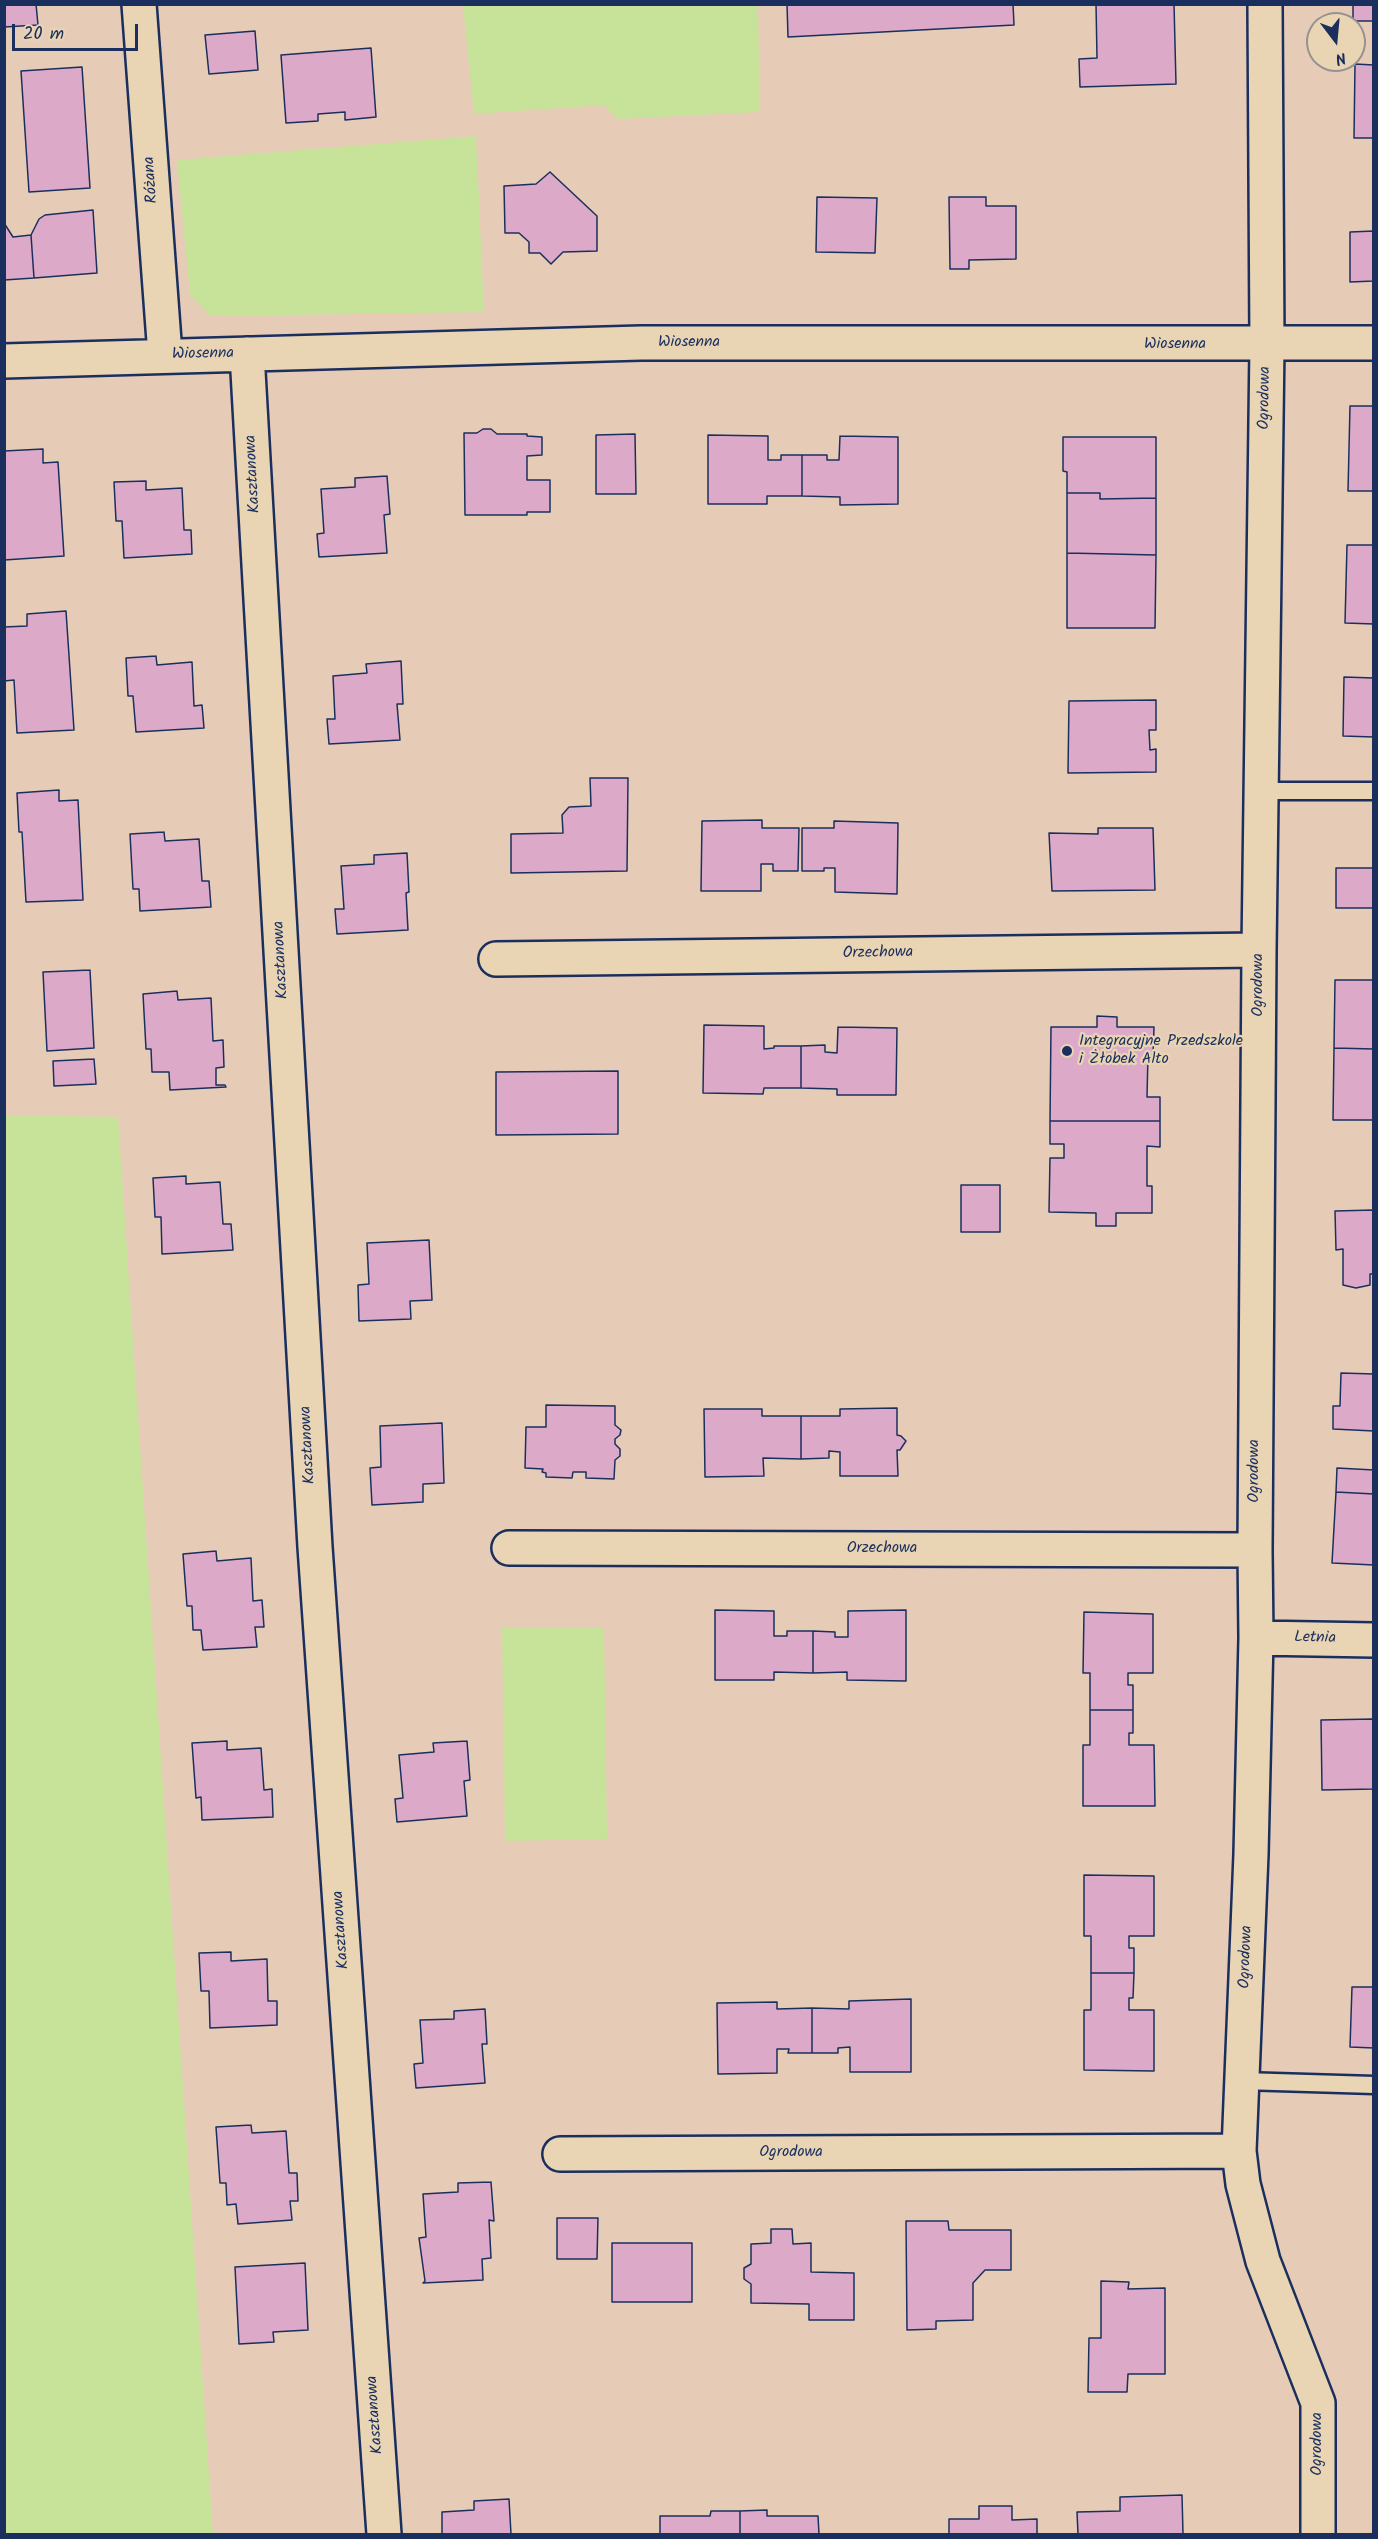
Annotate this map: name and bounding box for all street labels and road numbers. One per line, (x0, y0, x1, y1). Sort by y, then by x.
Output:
street label: Różana (141, 156, 163, 204)
street label: Wiosenna (658, 333, 720, 353)
street label: Wiosenna (1144, 335, 1206, 355)
street label: Wiosenna (172, 345, 234, 365)
street label: Ogrodowa (1256, 366, 1276, 430)
street label: Kasztanowa (242, 434, 266, 514)
street label: Kasztanowa (270, 920, 294, 1000)
street label: Orzechowa (843, 944, 913, 964)
street label: Ogrodowa (1249, 953, 1269, 1017)
street label: Kasztanowa (297, 1405, 321, 1485)
street label: Ogrodowa (1245, 1439, 1265, 1503)
street label: Orzechowa (847, 1539, 917, 1559)
street label: Letnia (1294, 1629, 1336, 1649)
street label: Kasztanowa (330, 1890, 354, 1970)
street label: Ogrodowa (1236, 1925, 1258, 1989)
street label: Ogrodowa (759, 2143, 823, 2163)
street label: Kasztanowa (364, 2375, 388, 2455)
street label: Ogrodowa (1308, 2412, 1328, 2476)

